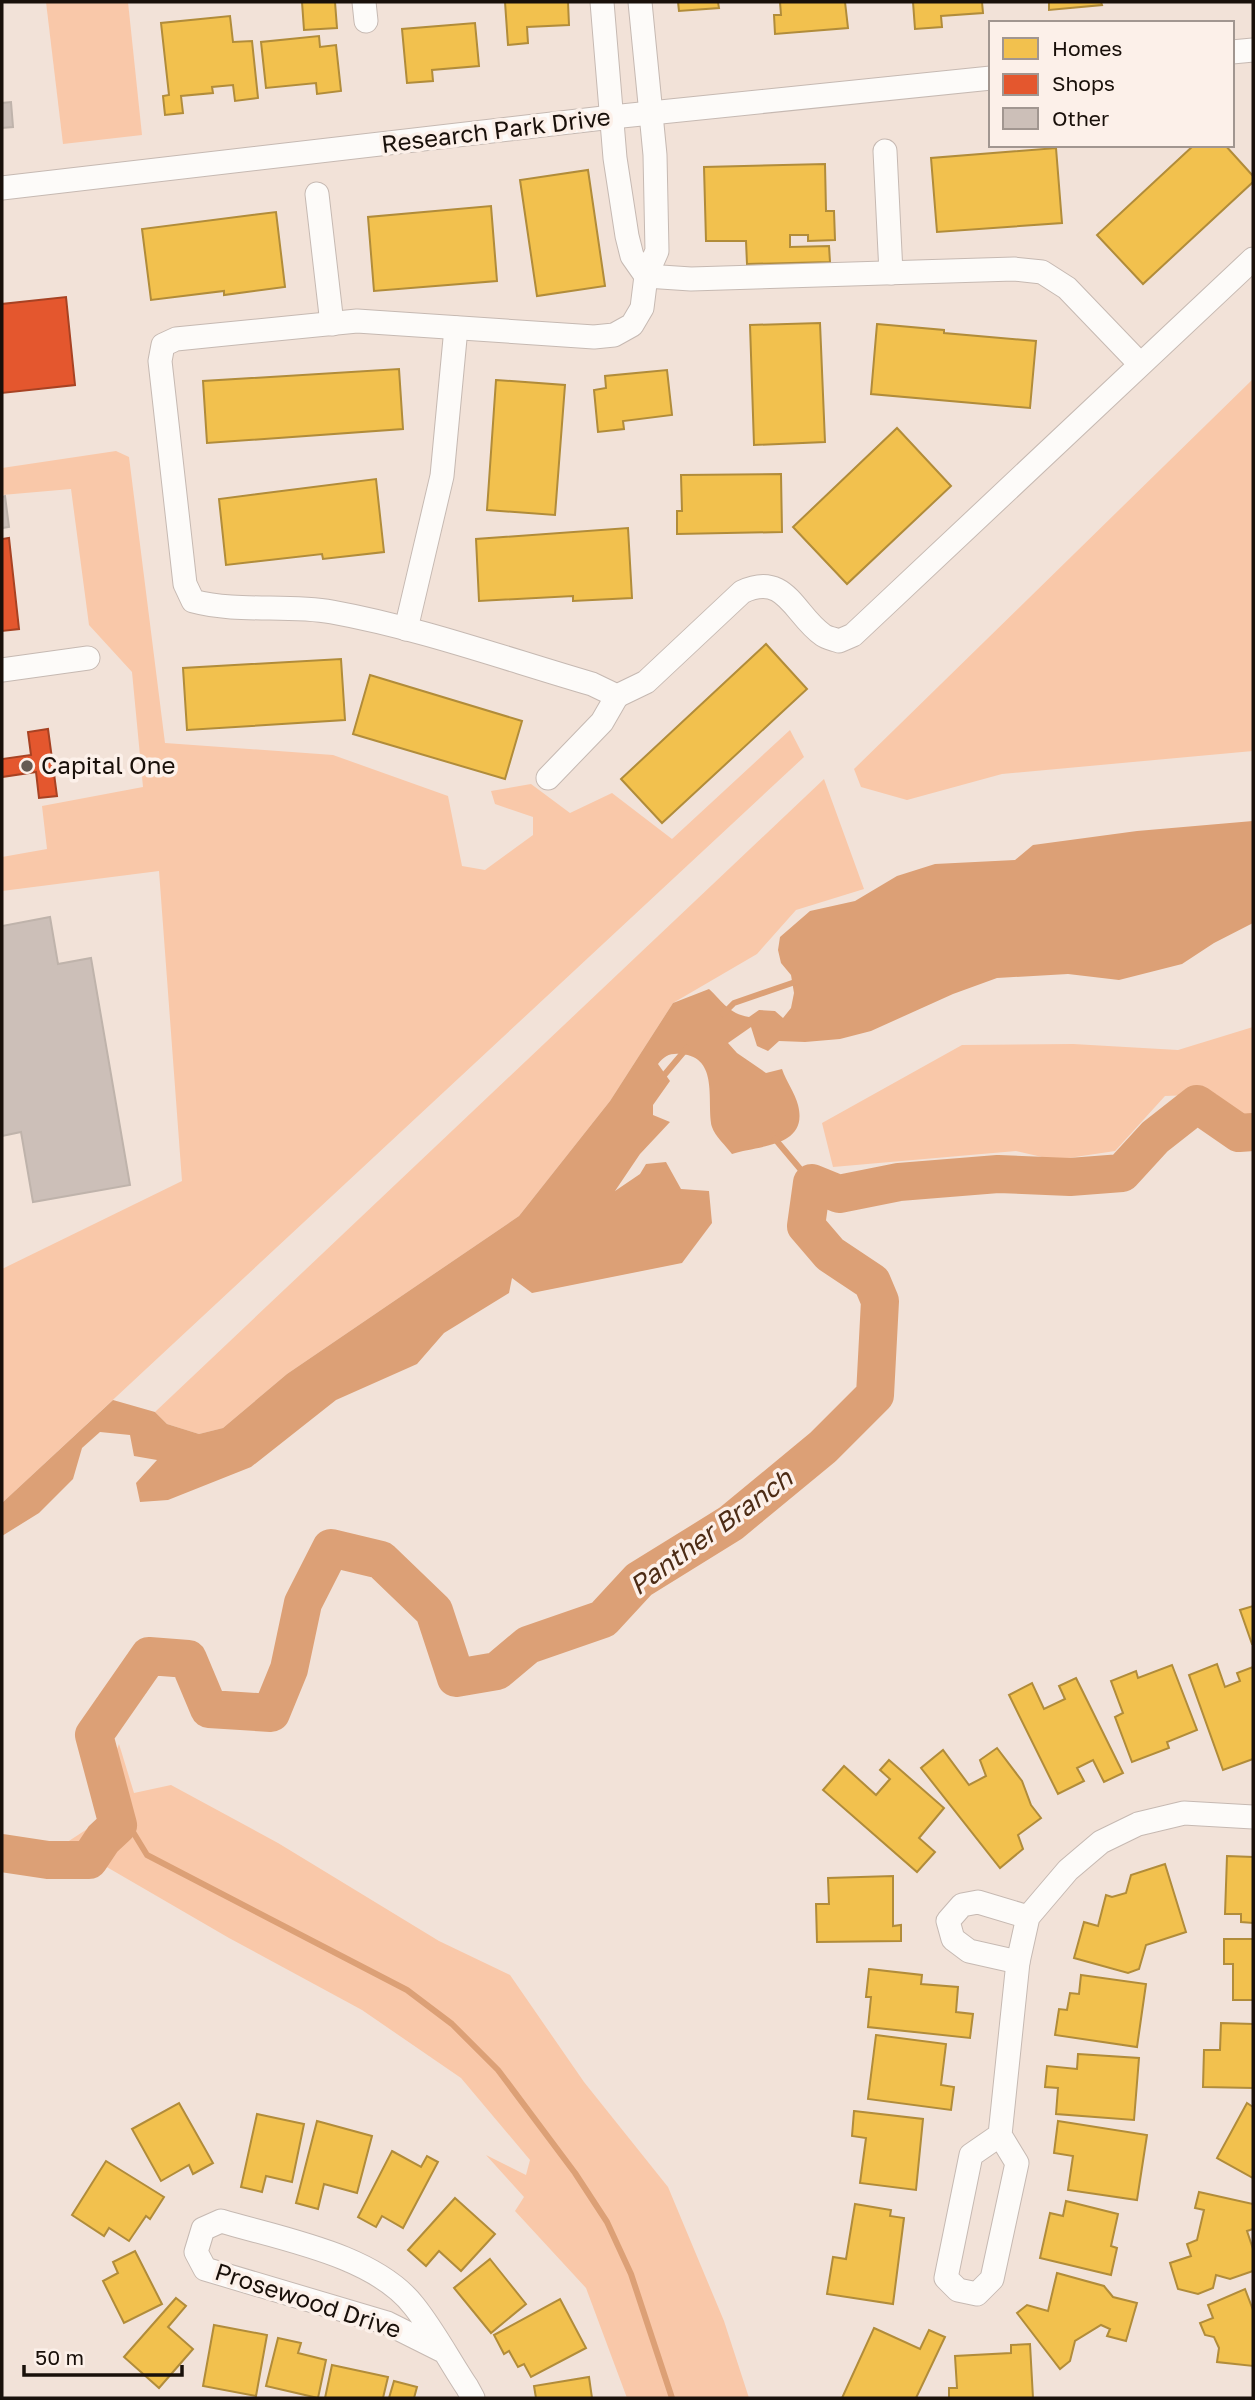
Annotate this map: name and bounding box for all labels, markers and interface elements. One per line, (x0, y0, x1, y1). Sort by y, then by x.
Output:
legend (989, 21, 1234, 147)
text: Homes (1052, 35, 1122, 61)
text: Shops (1052, 70, 1115, 96)
street label: Research Park Drive (380, 101, 612, 158)
text: Other (1052, 105, 1109, 131)
place label: Capital One (41, 750, 175, 779)
marker: Capital One (19, 758, 35, 774)
water label: Panther Branch (623, 1462, 799, 1601)
street label: Prosewood Drive (212, 2256, 405, 2343)
scale bar (24, 2334, 182, 2378)
text: 50 m (35, 2344, 84, 2370)

